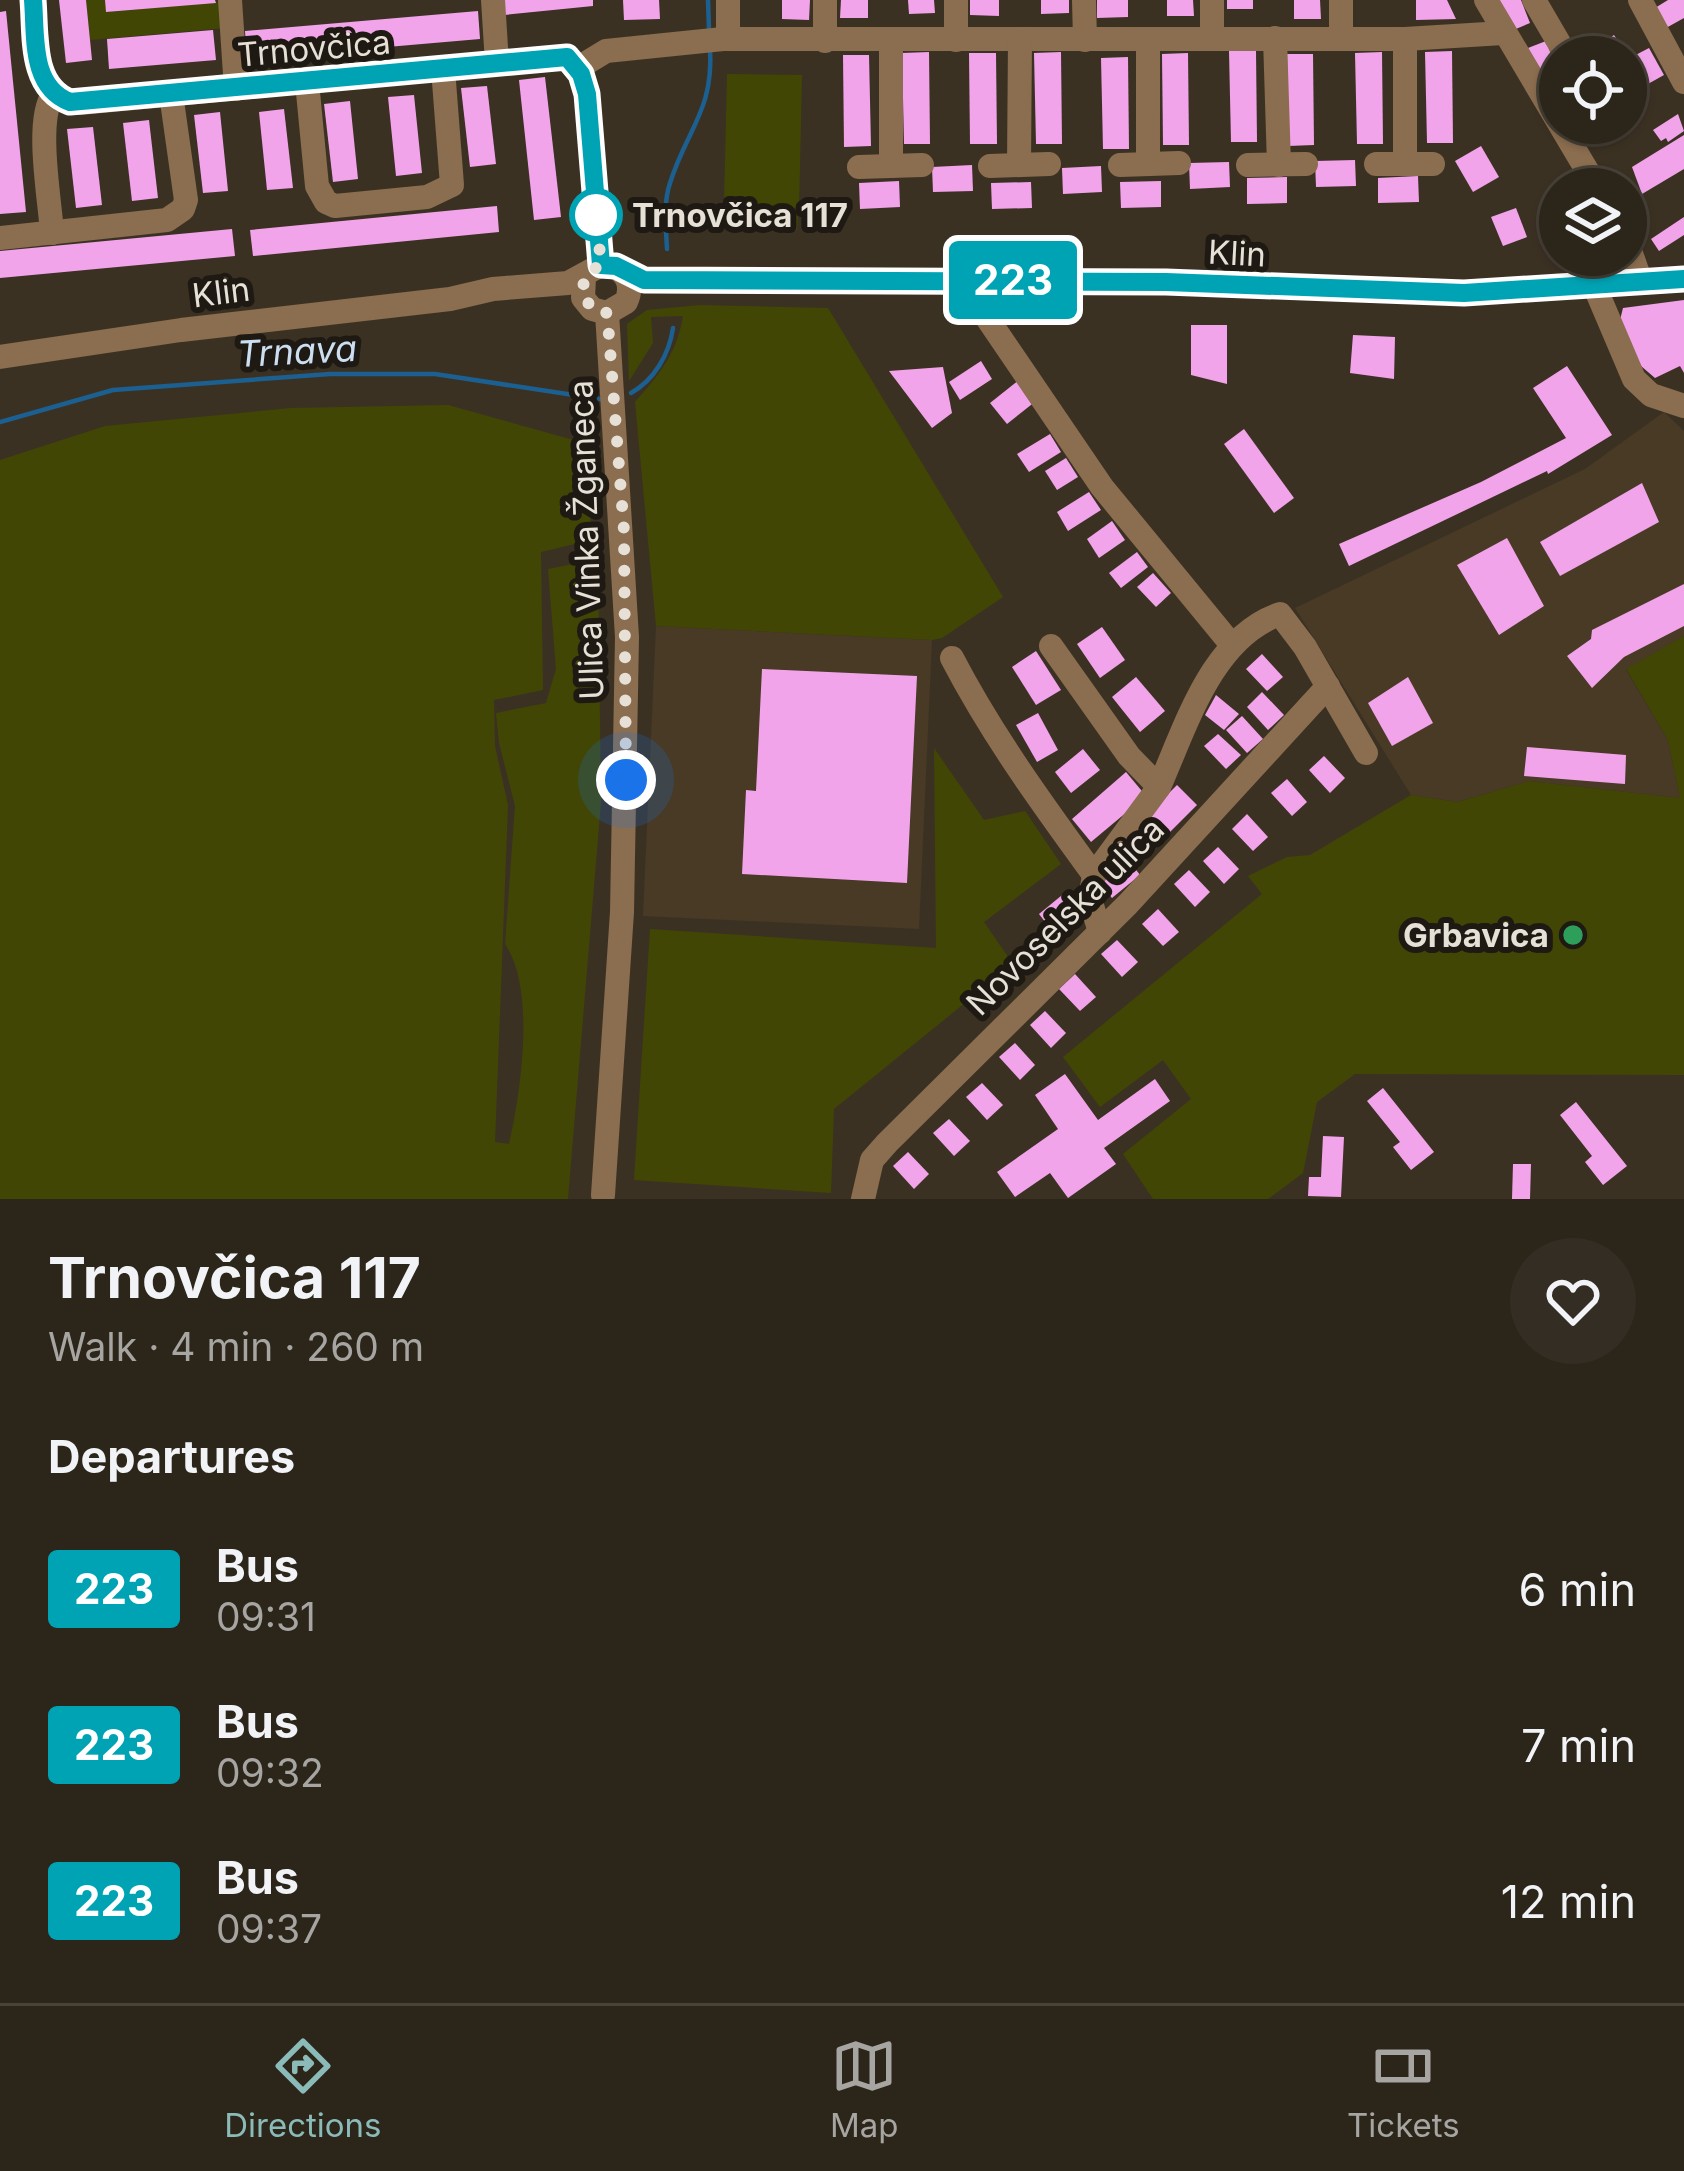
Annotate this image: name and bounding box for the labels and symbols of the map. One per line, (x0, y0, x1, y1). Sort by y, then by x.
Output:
street label: Trnovčica (236, 21, 392, 75)
marker: Trnovčica 117 (571, 190, 621, 240)
place label: Trnovčica 117 (632, 195, 848, 235)
street label: Klin (1207, 232, 1267, 274)
line badge: 223 (944, 241, 1082, 319)
street label: Klin (190, 269, 252, 315)
water label: Trnava (236, 326, 358, 376)
street label: Ulica Vinka Žganeca (560, 380, 612, 700)
your location (596, 750, 656, 810)
street label: Novoselska ulica (958, 809, 1172, 1023)
place label: Grbavica (1403, 915, 1549, 955)
marker: Grbavica (1560, 922, 1586, 948)

